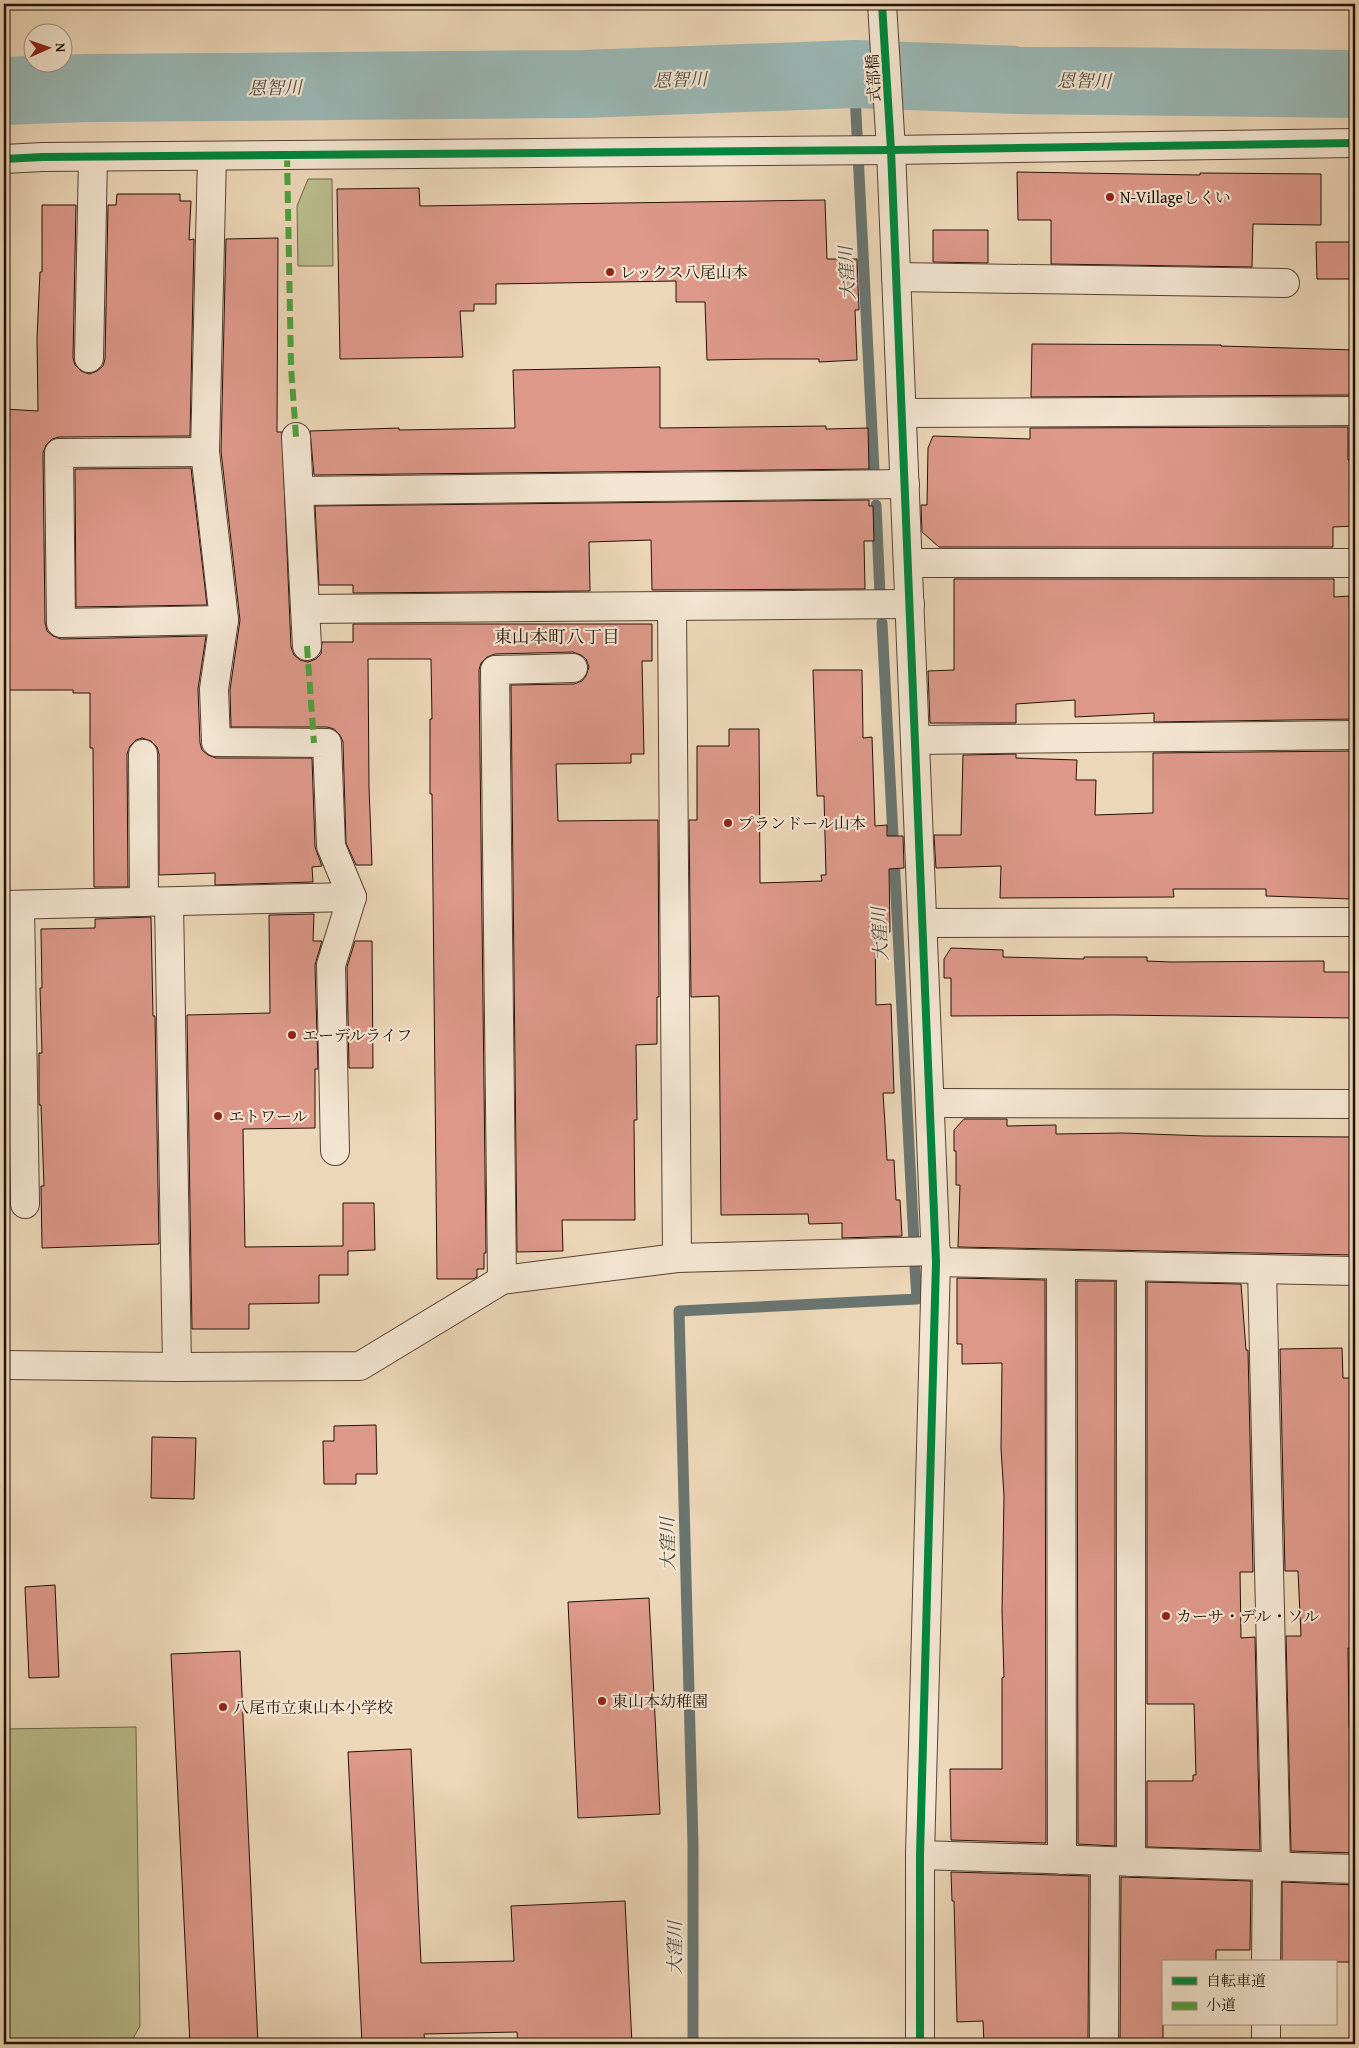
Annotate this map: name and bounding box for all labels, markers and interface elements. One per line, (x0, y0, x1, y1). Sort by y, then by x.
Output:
north arrow (22, 22, 72, 72)
text: N (51, 43, 71, 53)
street label: 式部橋 (860, 53, 886, 103)
water label: 恩智川 (653, 65, 709, 94)
water label: 恩智川 (1057, 67, 1113, 95)
water label: 恩智川 (248, 73, 304, 101)
place label: N-Villageしくい (1120, 185, 1231, 209)
marker: N-Villageしくい (1104, 191, 1116, 203)
water label: 大窪川 (832, 243, 861, 301)
place label: レックス八尾山本 (620, 260, 748, 284)
marker: レックス八尾山本 (604, 266, 616, 278)
district label: 東山本町八丁目 (494, 623, 620, 650)
place label: プランドール山本 (738, 811, 866, 835)
marker: プランドール山本 (722, 817, 734, 829)
water label: 大窪川 (865, 904, 894, 962)
place label: エーデルライフ (302, 1023, 412, 1047)
marker: エーデルライフ (286, 1029, 298, 1041)
place label: エトワール (228, 1104, 308, 1128)
marker: エトワール (212, 1110, 224, 1122)
water label: 大窪川 (653, 1515, 681, 1571)
place label: カーサ・デル・ソル (1176, 1604, 1319, 1628)
marker: カーサ・デル・ソル (1160, 1610, 1172, 1622)
place label: 東山本幼稚園 (612, 1689, 708, 1713)
place label: 八尾市立東山本小学校 (233, 1695, 393, 1719)
marker: 東山本幼稚園 (596, 1695, 608, 1707)
marker: 八尾市立東山本小学校 (217, 1701, 229, 1713)
water label: 大窪川 (661, 1919, 688, 1975)
legend (1162, 1960, 1336, 2026)
text: 自転車道 (1206, 1970, 1266, 1991)
text: 小道 (1206, 1994, 1236, 2015)

